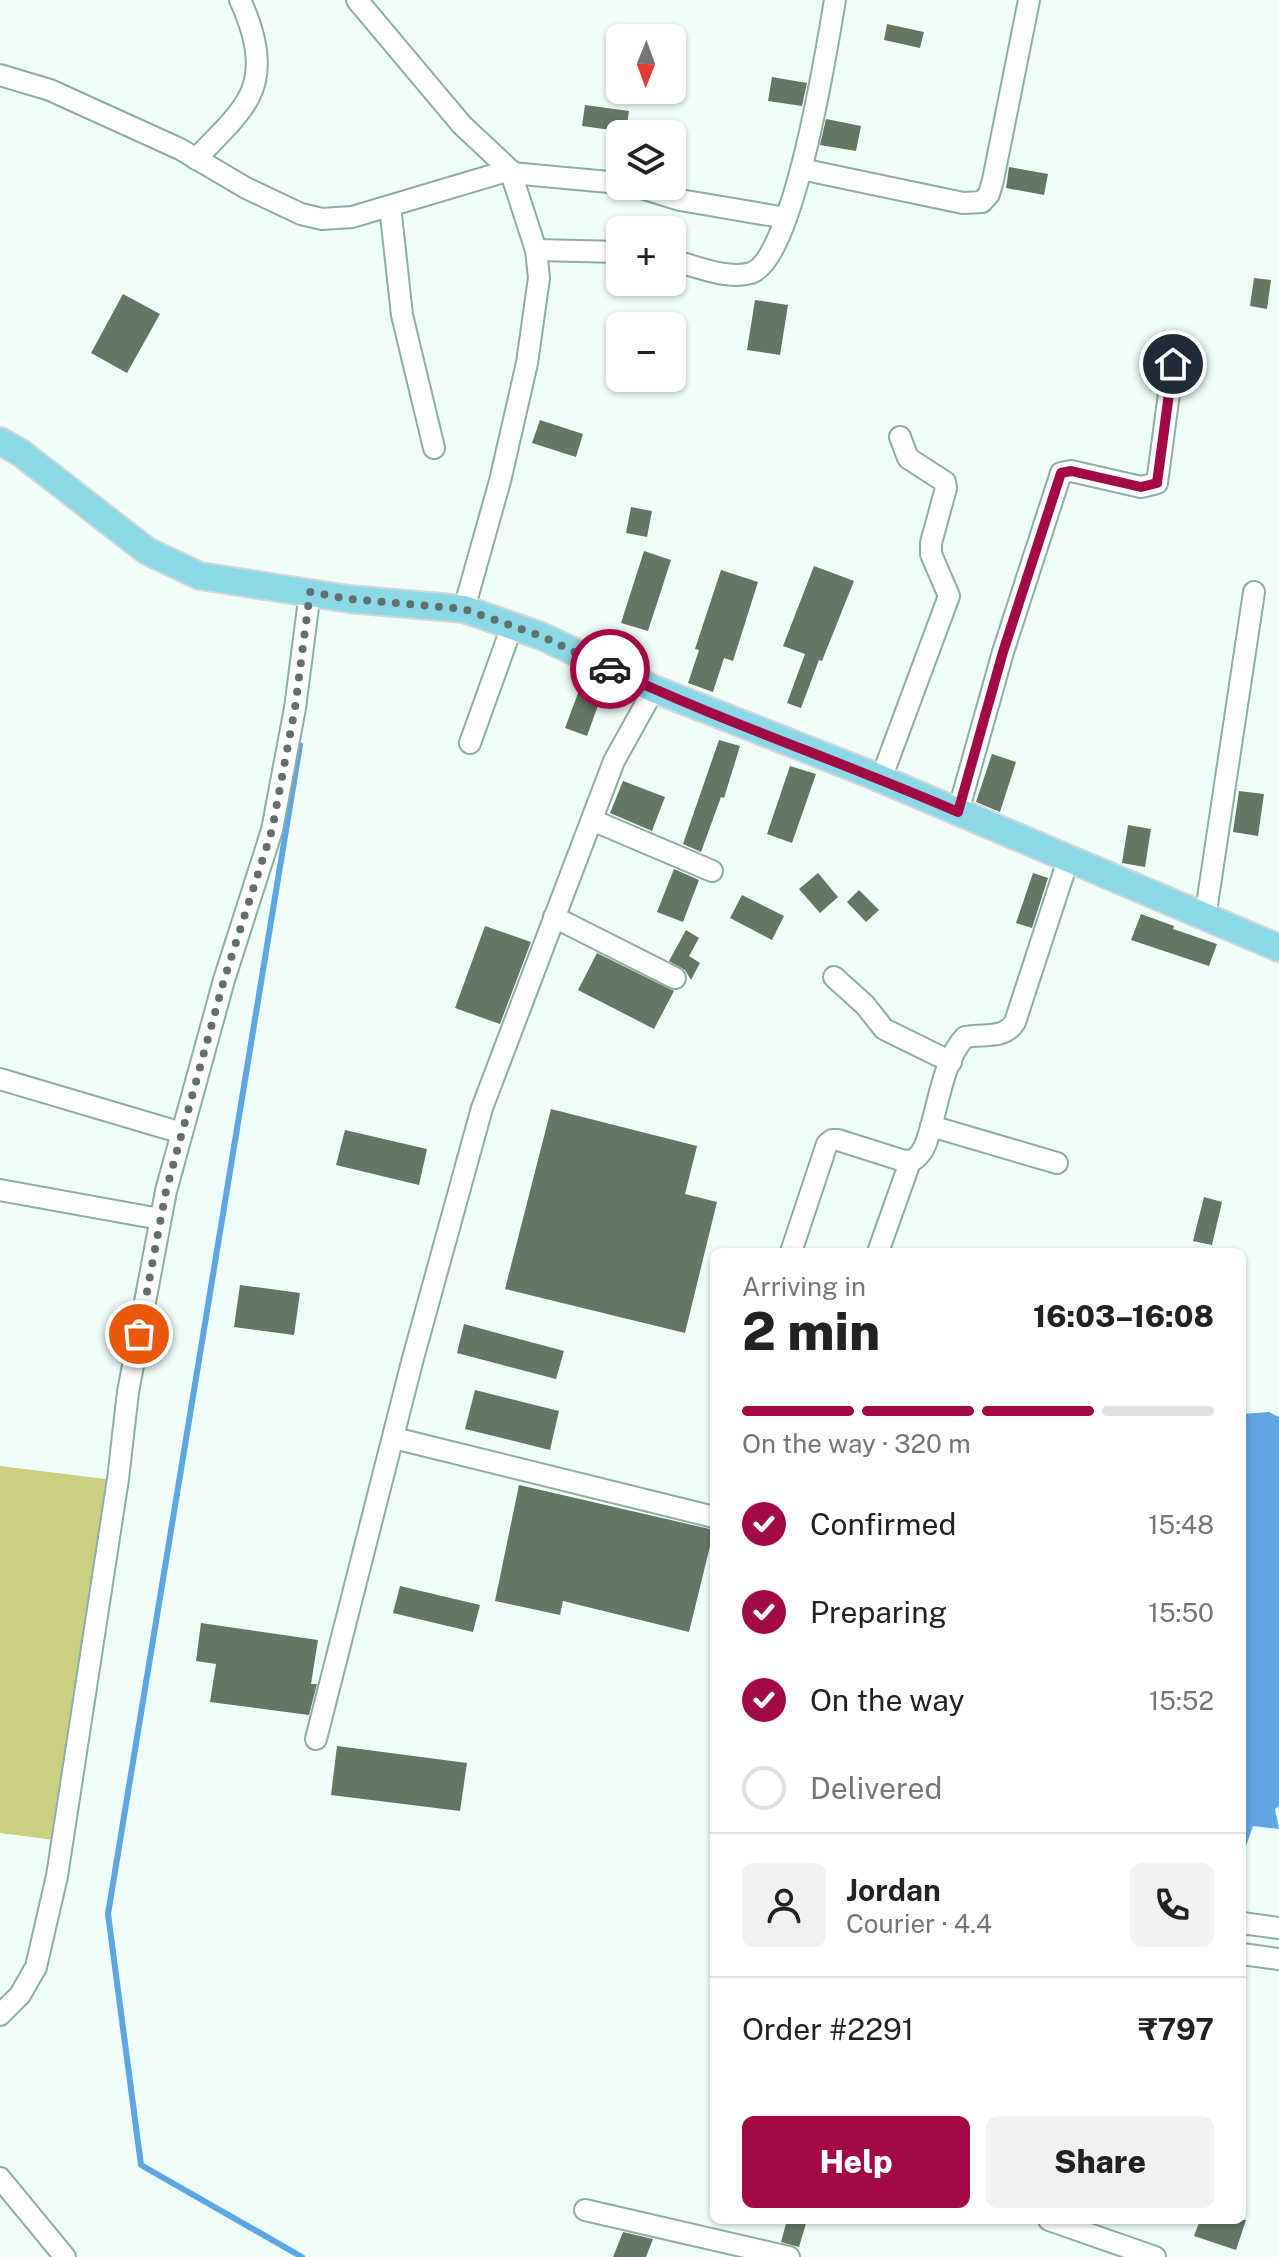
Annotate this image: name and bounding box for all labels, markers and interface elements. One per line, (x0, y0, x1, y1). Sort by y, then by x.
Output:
north arrow (606, 24, 686, 104)
map controls (606, 24, 686, 392)
button: layers (606, 120, 686, 200)
button: + (606, 216, 686, 296)
button: − (606, 312, 686, 392)
pin (1139, 330, 1207, 398)
icon: home (1151, 342, 1195, 386)
courier (570, 629, 650, 709)
icon: car (588, 647, 632, 691)
text: Arriving in (742, 1271, 866, 1302)
text: 16:03–16:08 (1033, 1298, 1214, 1334)
pin (105, 1300, 173, 1368)
text: 2 min (742, 1301, 880, 1362)
icon: bag (117, 1312, 161, 1356)
text: On the way · 320 m (742, 1428, 971, 1459)
icon: check (742, 1502, 786, 1546)
text: Confirmed (810, 1506, 956, 1542)
text: 15:48 (1148, 1509, 1214, 1540)
icon: check (742, 1590, 786, 1634)
text: Preparing (810, 1594, 947, 1630)
text: 15:50 (1148, 1597, 1214, 1628)
icon: check (742, 1678, 786, 1722)
text: On the way (810, 1682, 964, 1718)
text: 15:52 (1149, 1685, 1214, 1716)
text: Delivered (810, 1770, 942, 1806)
button: person (742, 1863, 826, 1947)
button: phone (1130, 1863, 1214, 1947)
text: Jordan (846, 1872, 941, 1908)
text: Courier · 4.4 (846, 1908, 992, 1939)
text: Order #2291 (742, 2011, 914, 2047)
text: ₹797 (1138, 2011, 1214, 2047)
button: Help (742, 2116, 970, 2208)
button: Share (986, 2116, 1214, 2208)

